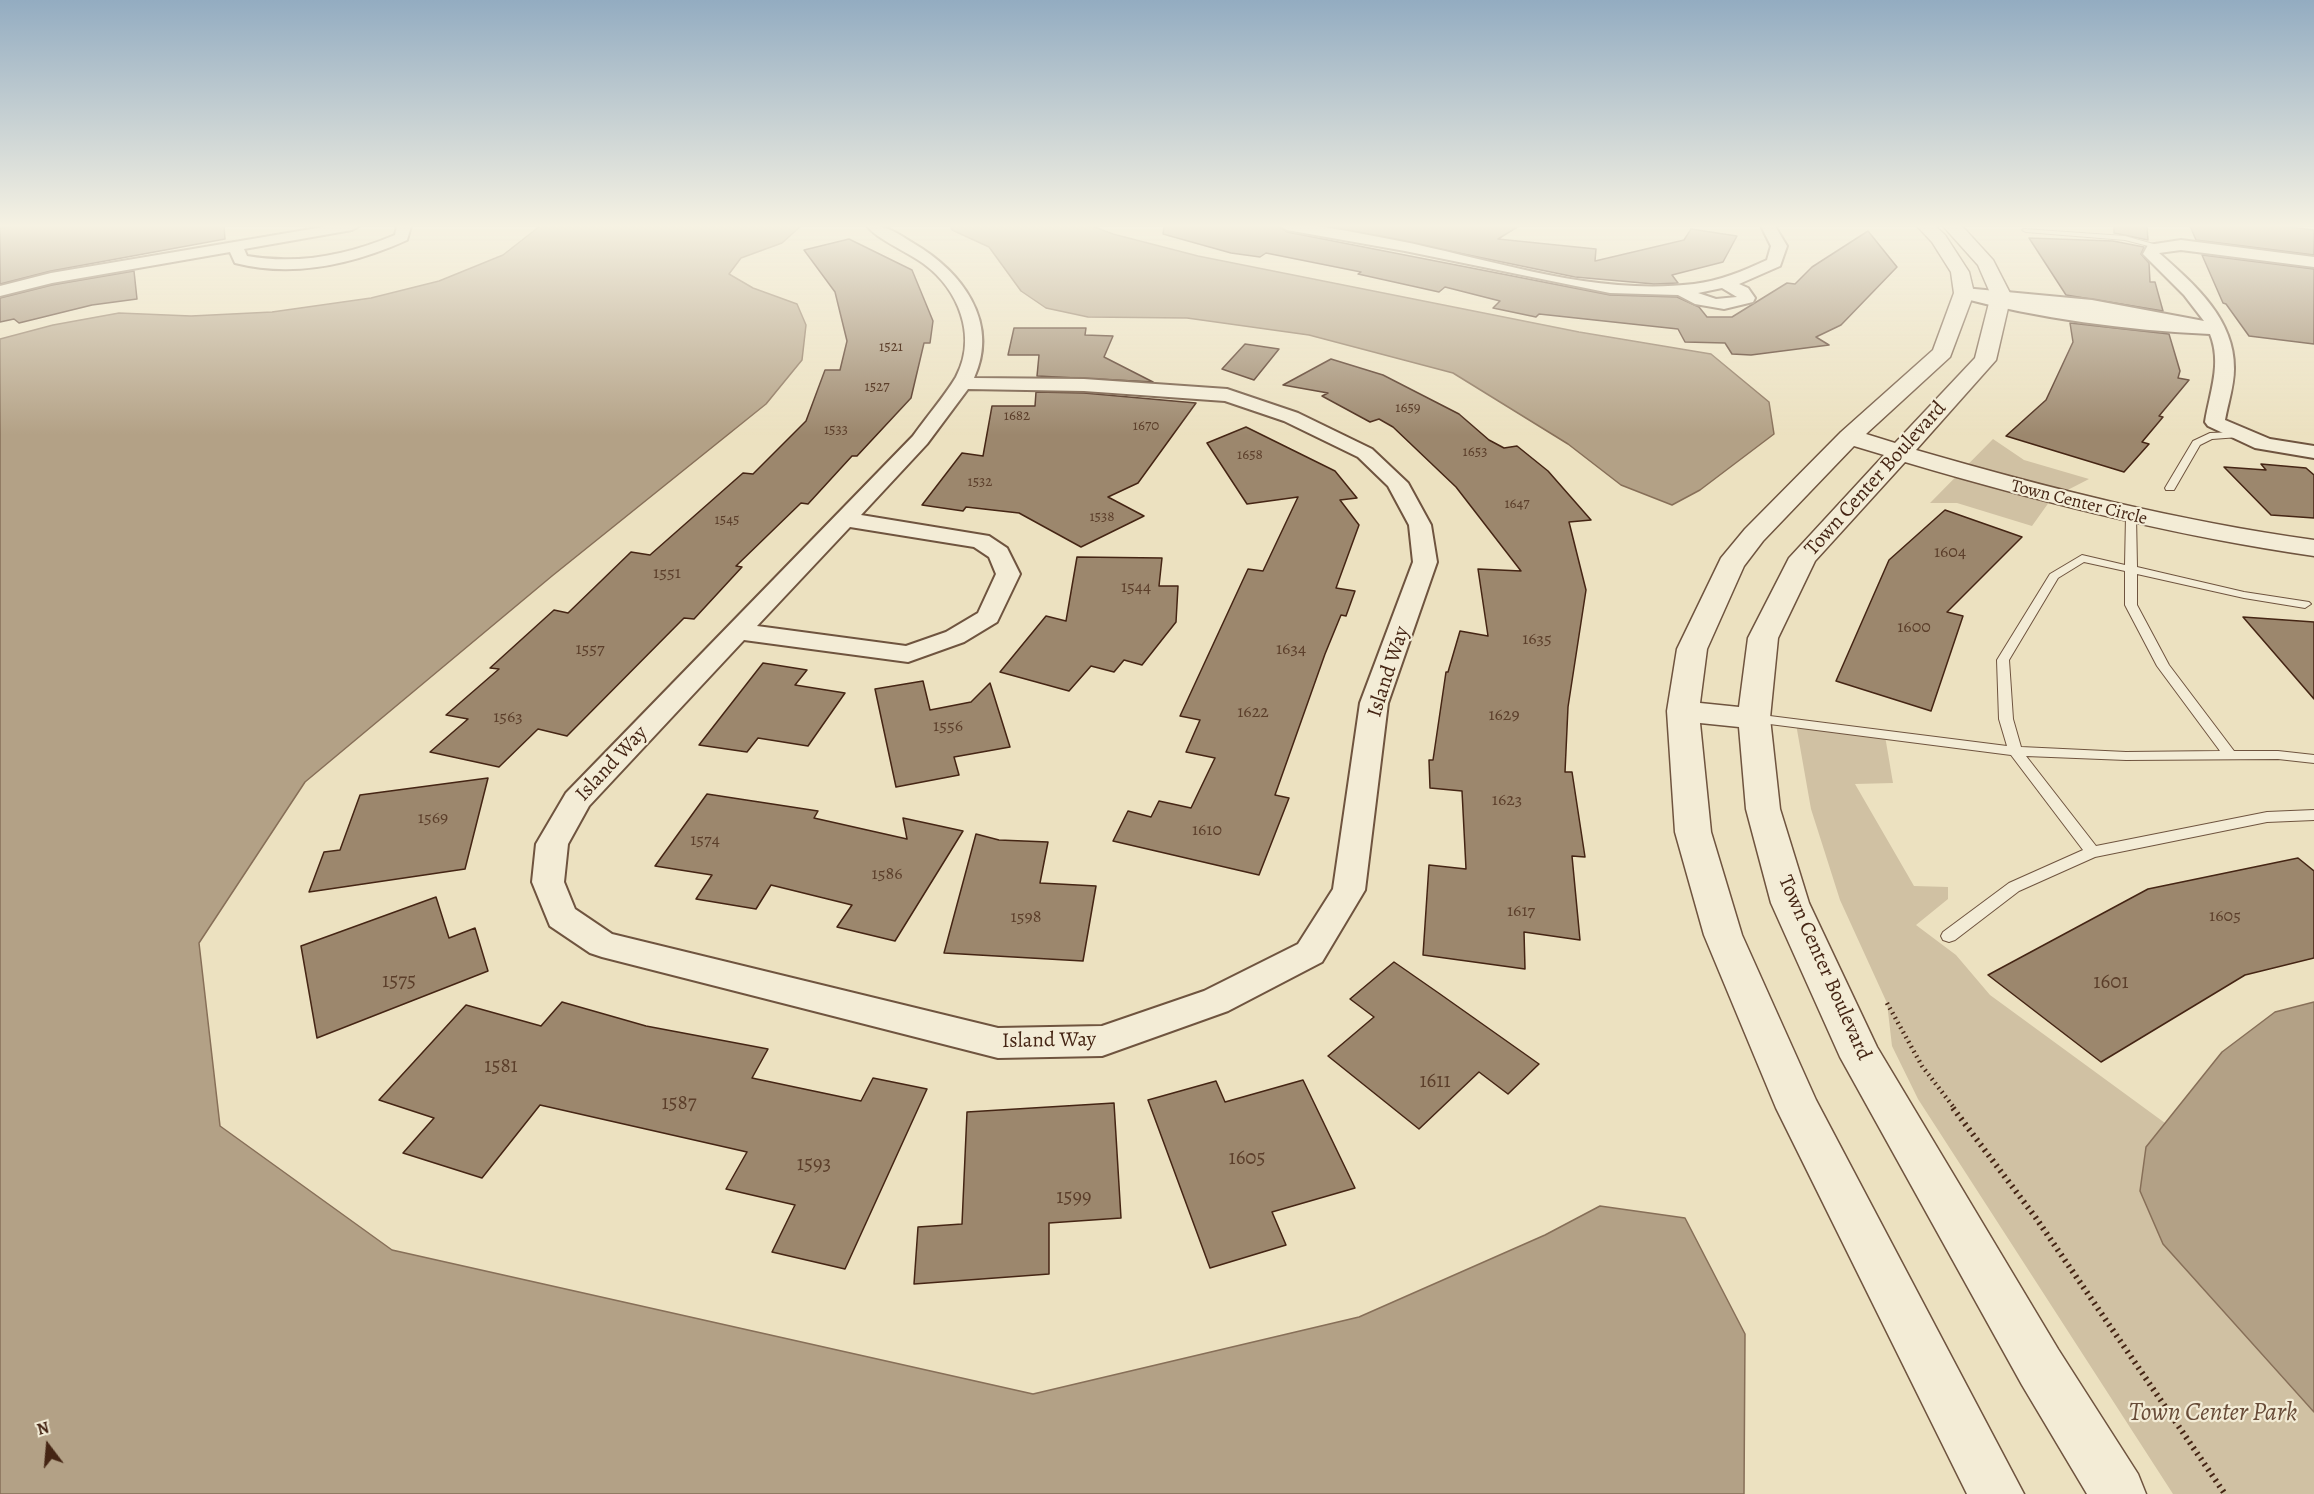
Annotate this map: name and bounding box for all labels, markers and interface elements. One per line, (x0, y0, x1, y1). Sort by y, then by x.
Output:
house number: 1521 (879, 338, 903, 356)
house number: 1527 (864, 378, 890, 396)
street label: Town Center Boulevard (1800, 396, 1952, 562)
house number: 1659 (1395, 399, 1421, 417)
house number: 1682 (1004, 407, 1030, 425)
house number: 1670 (1133, 417, 1159, 435)
house number: 1533 (824, 421, 848, 439)
house number: 1653 (1463, 443, 1487, 461)
house number: 1658 (1237, 446, 1263, 464)
house number: 1532 (968, 473, 992, 491)
street label: Town Center Circle (2009, 476, 2149, 530)
house number: 1647 (1504, 495, 1530, 513)
house number: 1538 (1089, 508, 1115, 526)
house number: 1545 (715, 511, 739, 529)
house number: 1604 (1934, 542, 1966, 564)
house number: 1551 (653, 563, 681, 585)
house number: 1544 (1121, 577, 1151, 599)
house number: 1600 (1897, 617, 1931, 639)
street label: Island Way (1362, 623, 1416, 721)
house number: 1635 (1522, 629, 1552, 651)
house number: 1557 (575, 639, 605, 661)
house number: 1634 (1276, 639, 1306, 661)
house number: 1622 (1237, 702, 1269, 724)
house number: 1629 (1488, 705, 1520, 727)
house number: 1563 (493, 707, 523, 729)
house number: 1556 (933, 716, 963, 738)
street label: Island Way (571, 721, 653, 807)
house number: 1623 (1492, 790, 1522, 812)
house number: 1569 (418, 808, 448, 830)
house number: 1610 (1192, 820, 1222, 842)
house number: 1574 (690, 830, 720, 852)
house number: 1586 (872, 864, 902, 886)
street label: Town Center Boulevard (1772, 872, 1876, 1064)
house number: 1617 (1507, 901, 1535, 923)
house number: 1605 (2209, 906, 2241, 928)
house number: 1598 (1011, 907, 1041, 929)
house number: 1575 (382, 969, 416, 995)
house number: 1601 (2093, 970, 2129, 996)
street label: Island Way (1002, 1028, 1096, 1054)
house number: 1581 (484, 1054, 518, 1080)
house number: 1611 (1419, 1069, 1451, 1095)
house number: 1587 (661, 1091, 697, 1117)
house number: 1605 (1228, 1146, 1266, 1172)
house number: 1593 (797, 1152, 831, 1178)
house number: 1599 (1056, 1185, 1092, 1211)
park label: Town Center Park (2129, 1398, 2297, 1430)
north arrow (18, 1416, 78, 1476)
text: N (34, 1417, 52, 1441)

